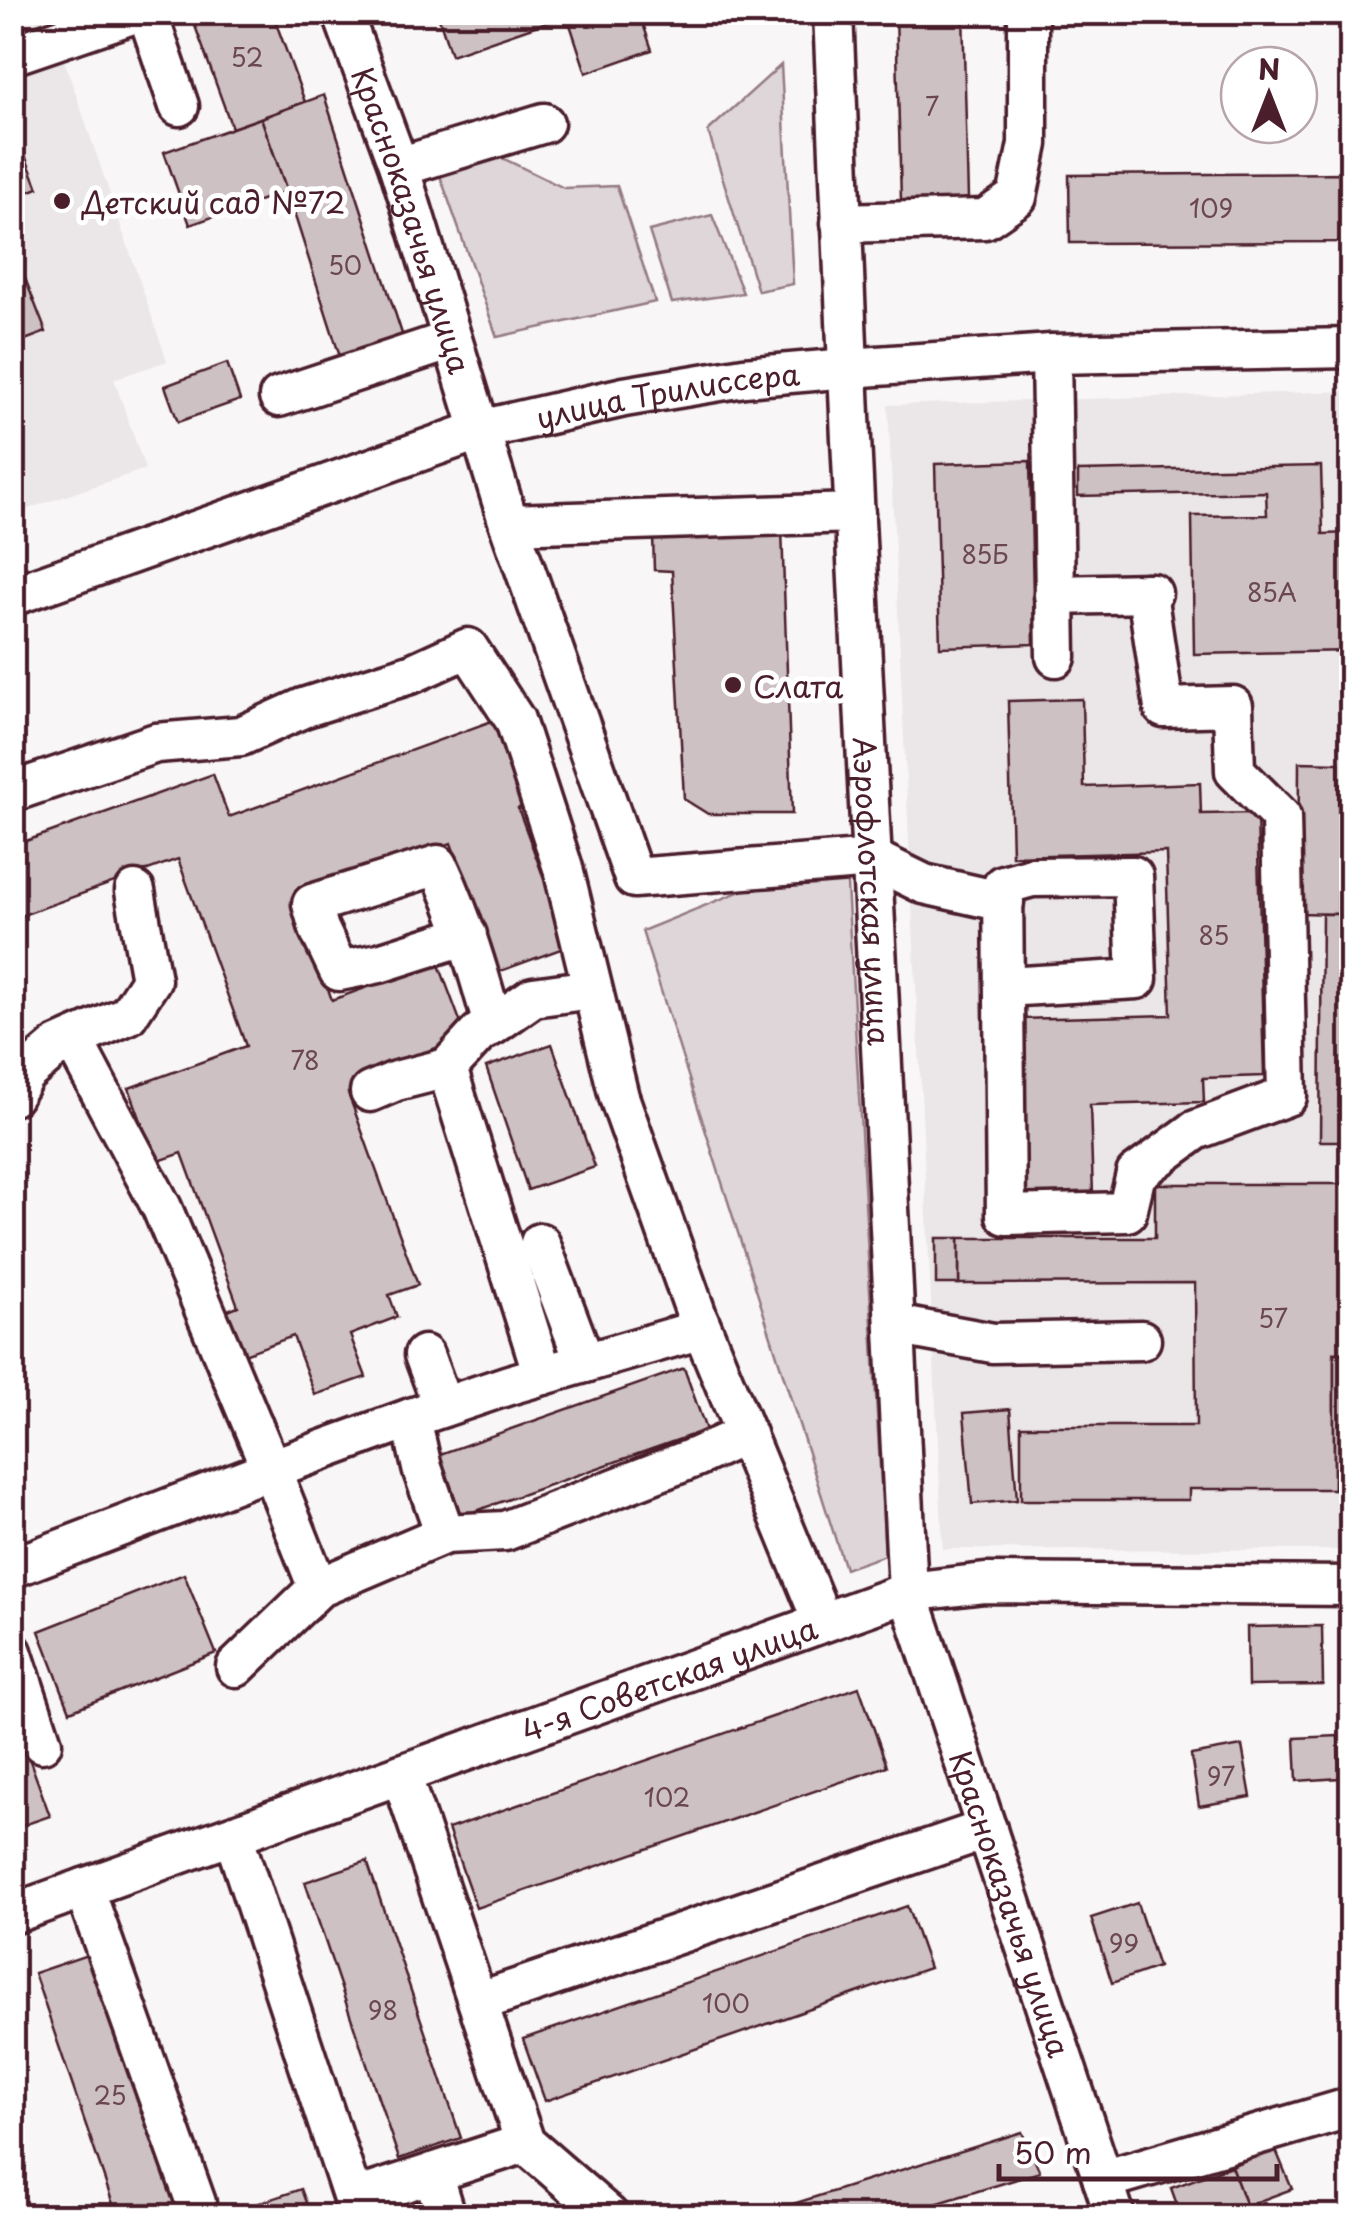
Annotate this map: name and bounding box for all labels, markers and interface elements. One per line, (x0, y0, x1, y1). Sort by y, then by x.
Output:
house number: 52 (230, 38, 264, 76)
north arrow (1219, 45, 1319, 145)
text: N (1258, 47, 1280, 90)
street label: Красноказачья улица (342, 61, 484, 379)
house number: 7 (925, 87, 939, 125)
place label: Детский сад №72 (81, 179, 346, 224)
house number: 109 (1189, 189, 1233, 227)
marker: Детский сад №72 (51, 190, 73, 212)
house number: 50 (328, 246, 362, 284)
street label: улица Трилиссера (531, 350, 802, 439)
house number: 85Б (961, 535, 1009, 573)
house number: 85А (1247, 573, 1297, 611)
place label: Слата (753, 663, 844, 708)
marker: Слата (722, 674, 744, 696)
street label: Аэрофлотская улица (843, 736, 903, 1047)
house number: 85 (1199, 916, 1229, 954)
house number: 78 (290, 1041, 320, 1079)
house number: 57 (1258, 1299, 1288, 1337)
street label: 4-я Советская улица (515, 1604, 823, 1752)
street label: Красноказачья улица (940, 1745, 1083, 2063)
house number: 97 (1207, 1757, 1235, 1795)
house number: 102 (644, 1778, 690, 1816)
house number: 99 (1109, 1924, 1139, 1962)
house number: 100 (702, 1984, 750, 2022)
house number: 98 (368, 1991, 398, 2029)
house number: 25 (93, 2076, 127, 2114)
scale bar (999, 2119, 1276, 2181)
text: 50 m (1014, 2129, 1092, 2174)

